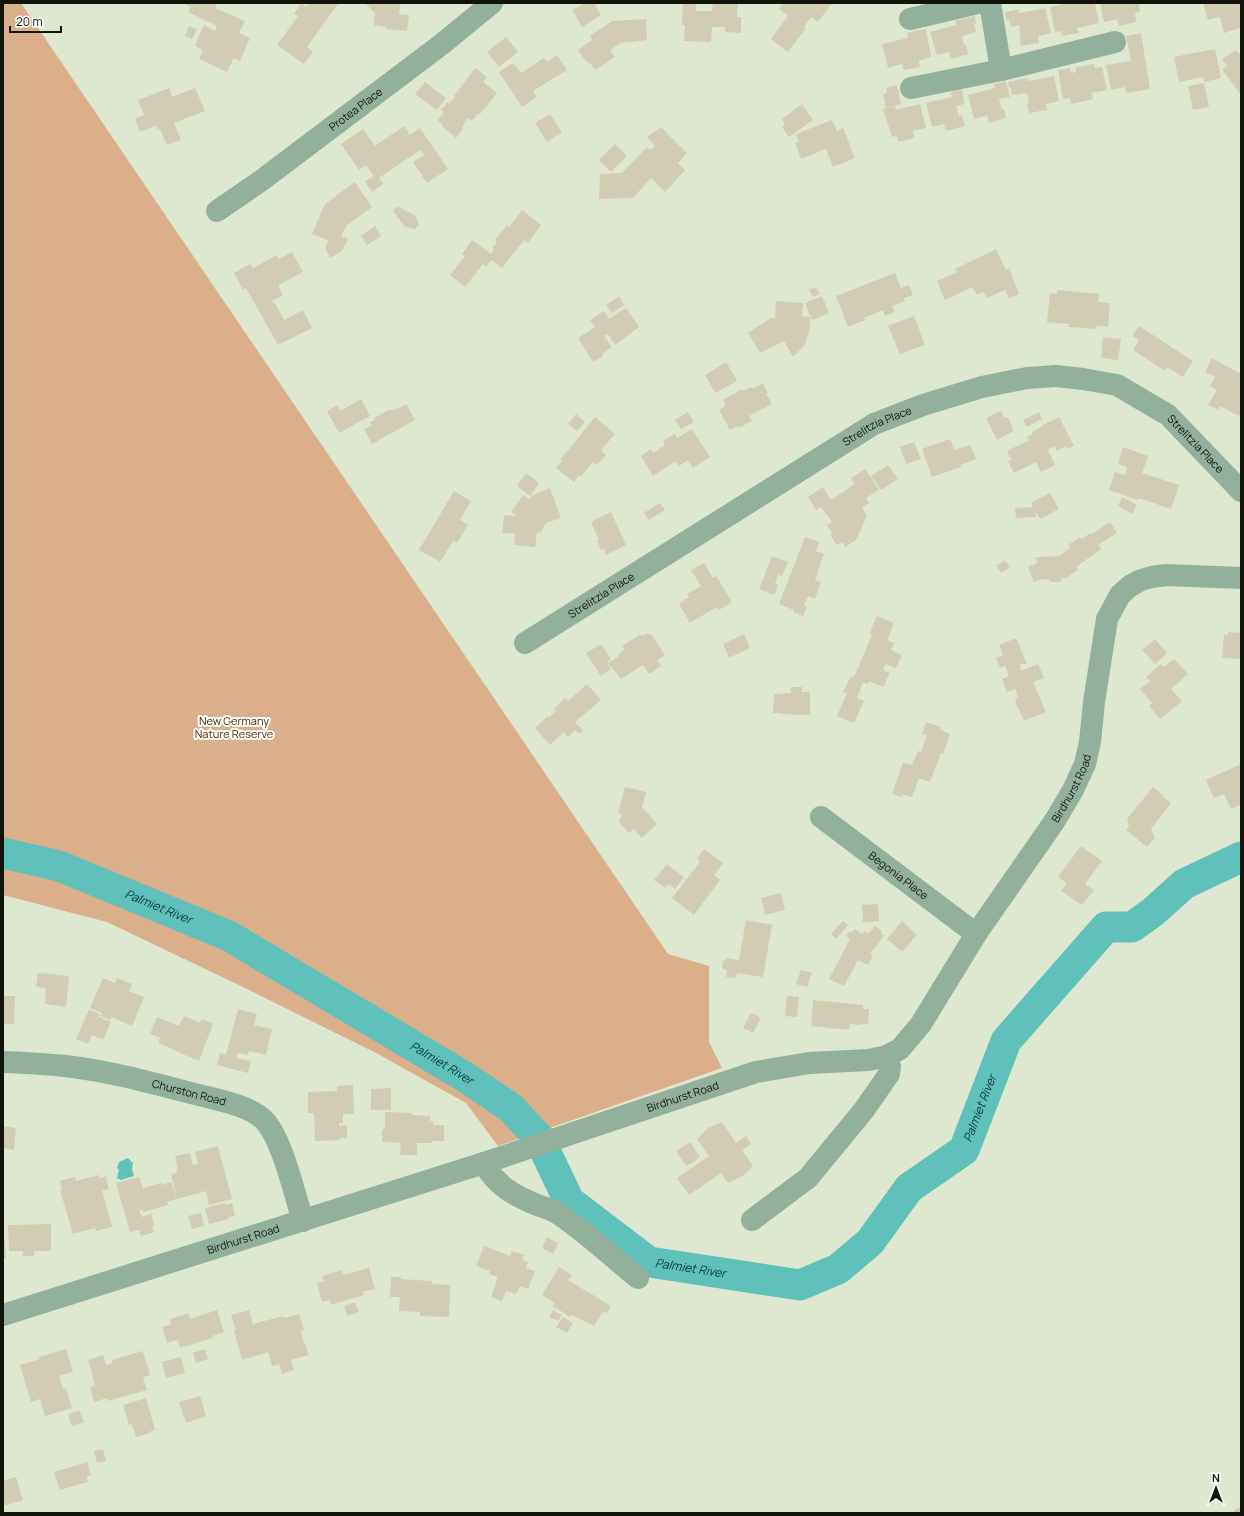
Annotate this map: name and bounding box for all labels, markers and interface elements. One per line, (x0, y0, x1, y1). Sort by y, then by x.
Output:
scale bar (10, 8, 61, 34)
text: 20 m (16, 13, 43, 30)
street label: Protea Place (325, 83, 386, 134)
street label: Strelitzia Place (839, 402, 914, 449)
street label: Strelitzia Place (1164, 411, 1228, 476)
street label: Strelitzia Place (565, 568, 637, 621)
park label: New Germany Nature Reserve (195, 713, 274, 741)
street label: Birdhurst Road (1047, 753, 1094, 825)
street label: Begonia Place (866, 848, 932, 903)
water label: Palmiet River (122, 885, 196, 929)
water label: Palmiet River (407, 1037, 478, 1089)
water label: Palmiet River (959, 1070, 1001, 1145)
street label: Churston Road (150, 1075, 228, 1108)
street label: Birdhurst Road (645, 1077, 721, 1115)
street label: Birdhurst Road (205, 1220, 281, 1257)
water label: Palmiet River (654, 1254, 729, 1282)
north arrow (1196, 1468, 1236, 1508)
text: N (1212, 1470, 1220, 1485)

